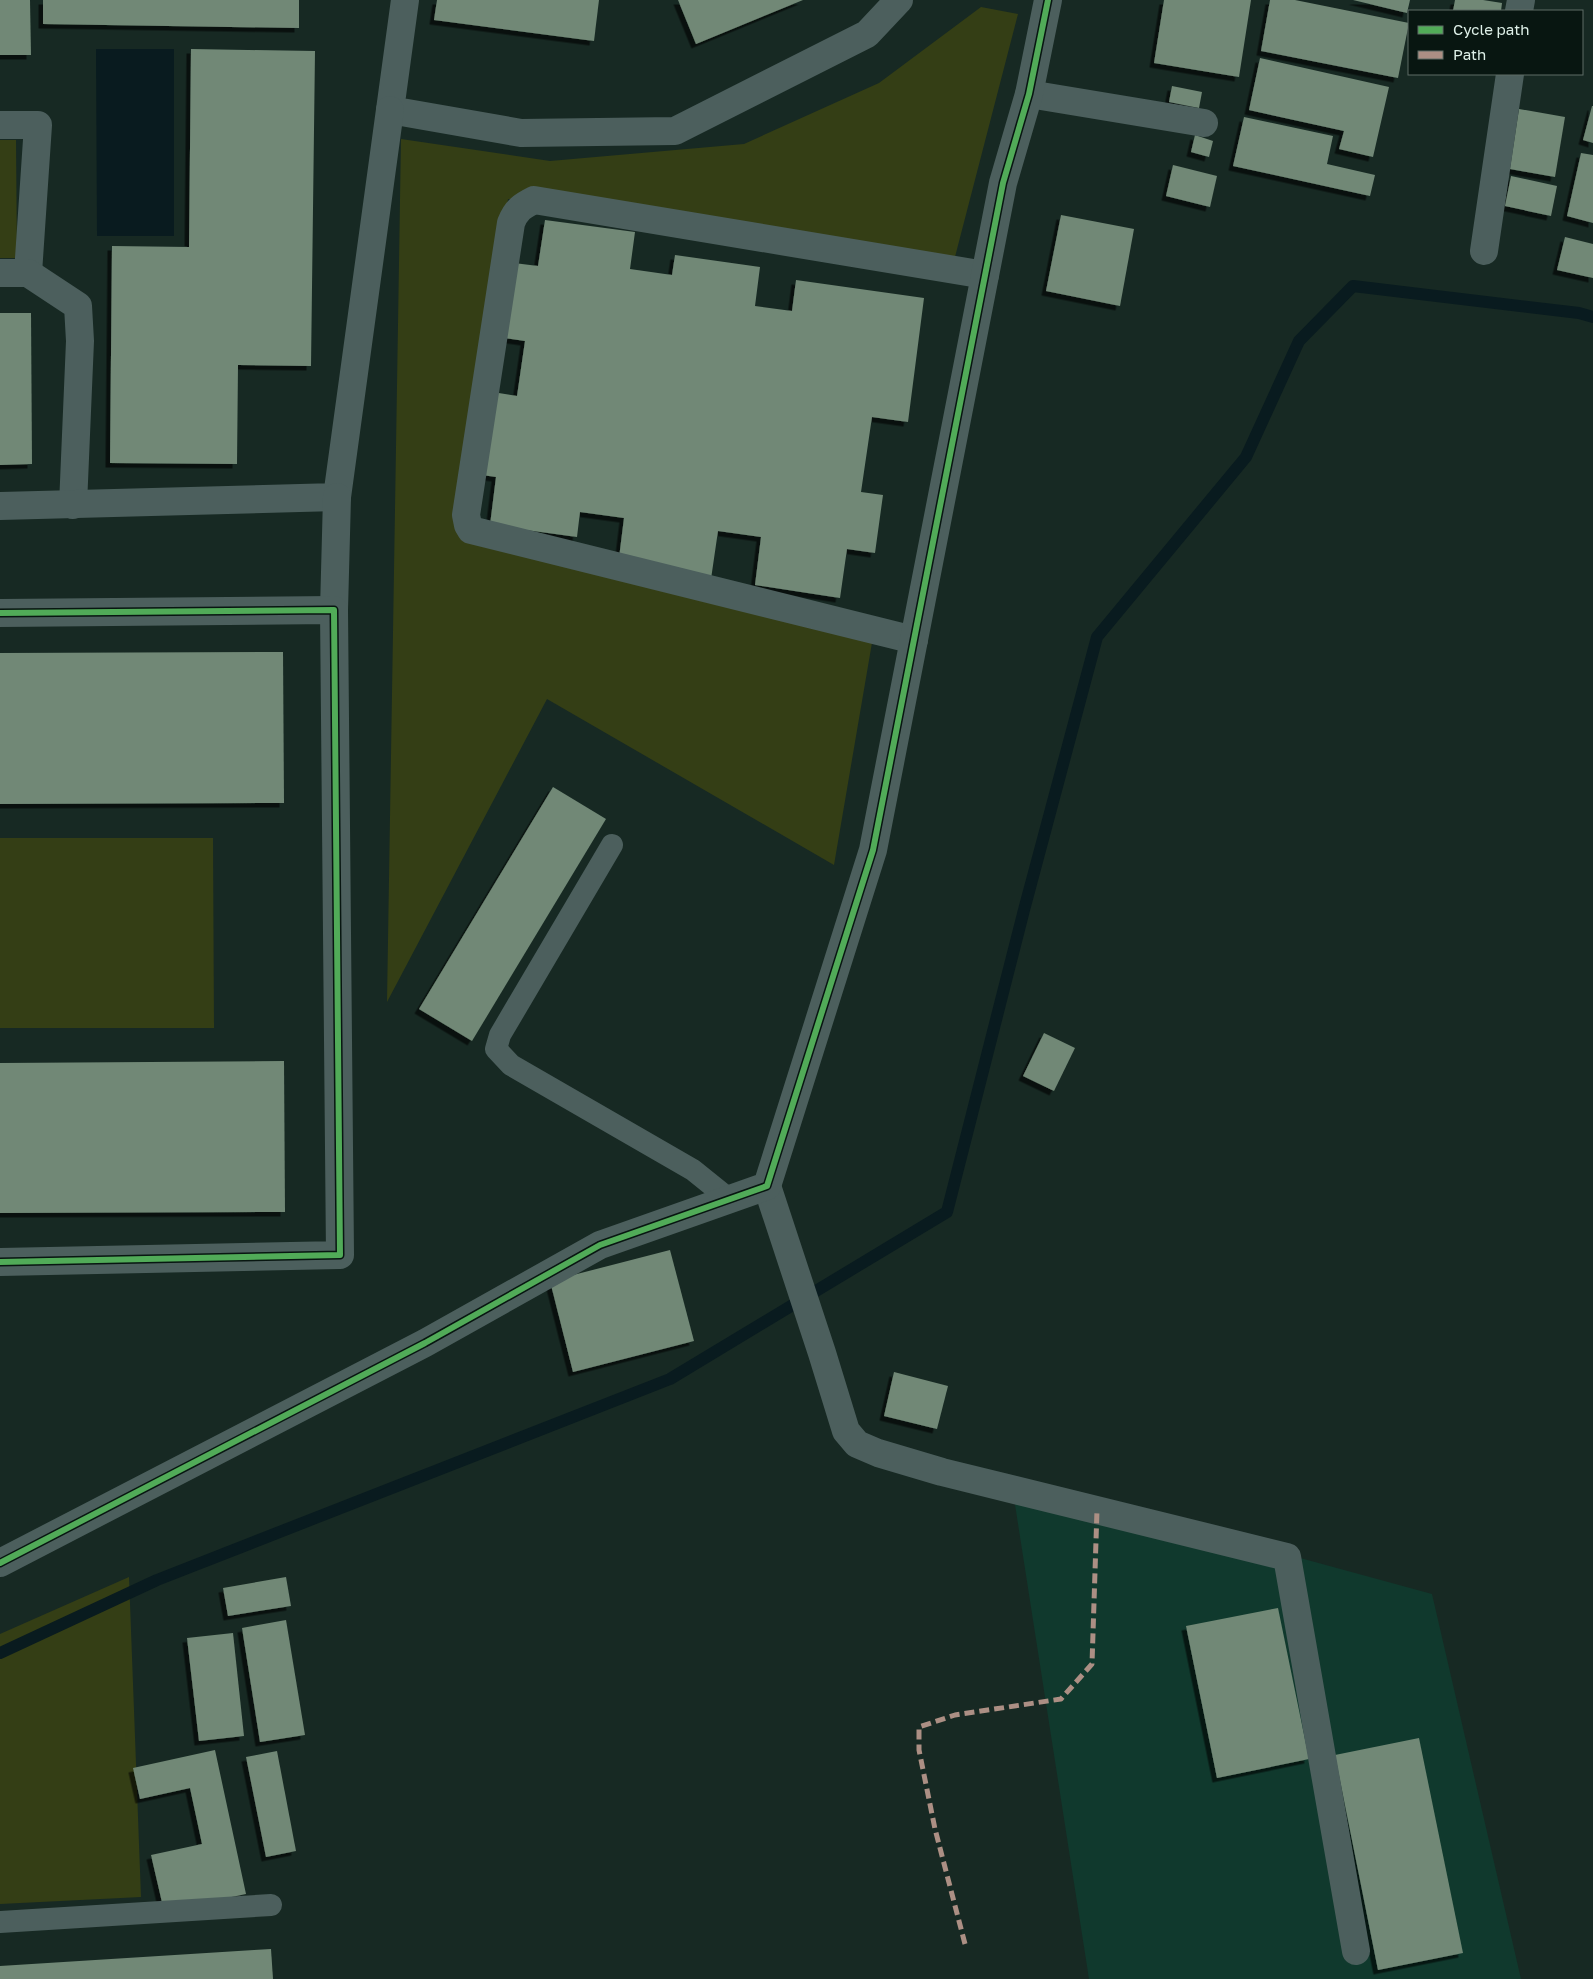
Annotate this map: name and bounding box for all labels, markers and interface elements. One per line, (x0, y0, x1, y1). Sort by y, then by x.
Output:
legend (1408, 10, 1583, 75)
text: Cycle path (1453, 20, 1529, 38)
text: Path (1453, 45, 1486, 63)

